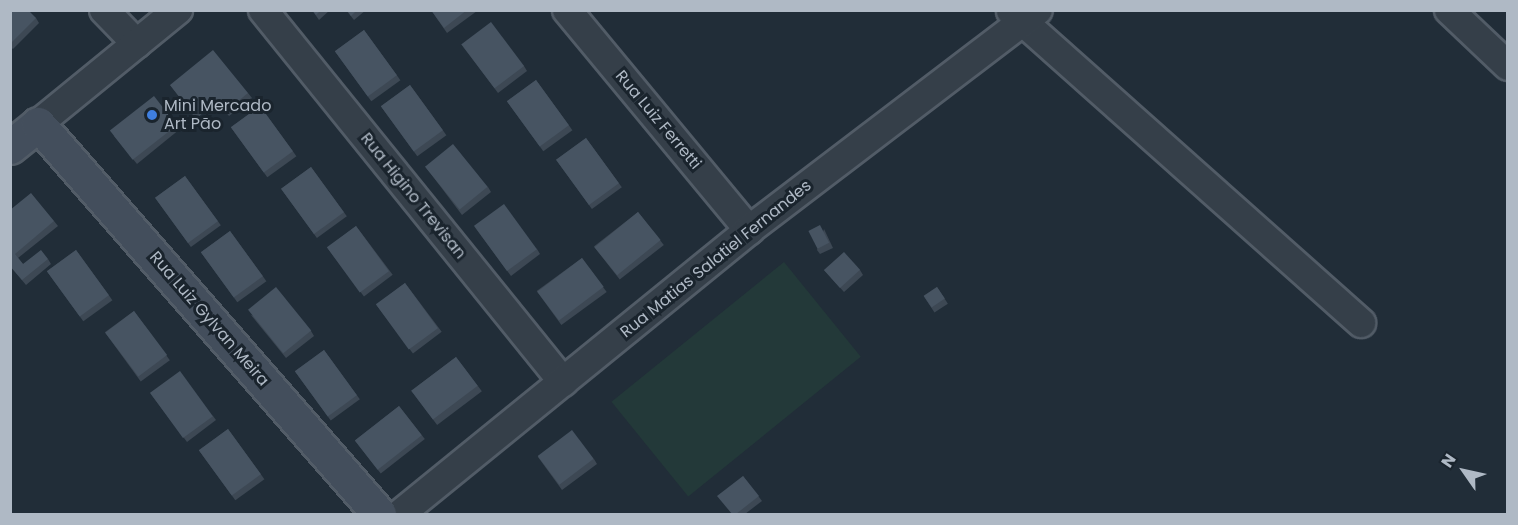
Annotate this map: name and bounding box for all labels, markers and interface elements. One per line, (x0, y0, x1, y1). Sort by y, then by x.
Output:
street label: Rua Luiz Ferretti (611, 67, 705, 173)
place label: Mini Mercado Art Pão (164, 96, 271, 134)
marker: Mini Mercado Art Pão (145, 108, 159, 122)
street label: Rua Higino Trevisan (356, 129, 470, 263)
street label: Rua Matias Salatiel Fernandes (617, 176, 815, 342)
street label: Rua Luiz Gylvan Meira (145, 248, 273, 390)
north arrow (1434, 441, 1494, 501)
text: N (1436, 449, 1462, 472)

